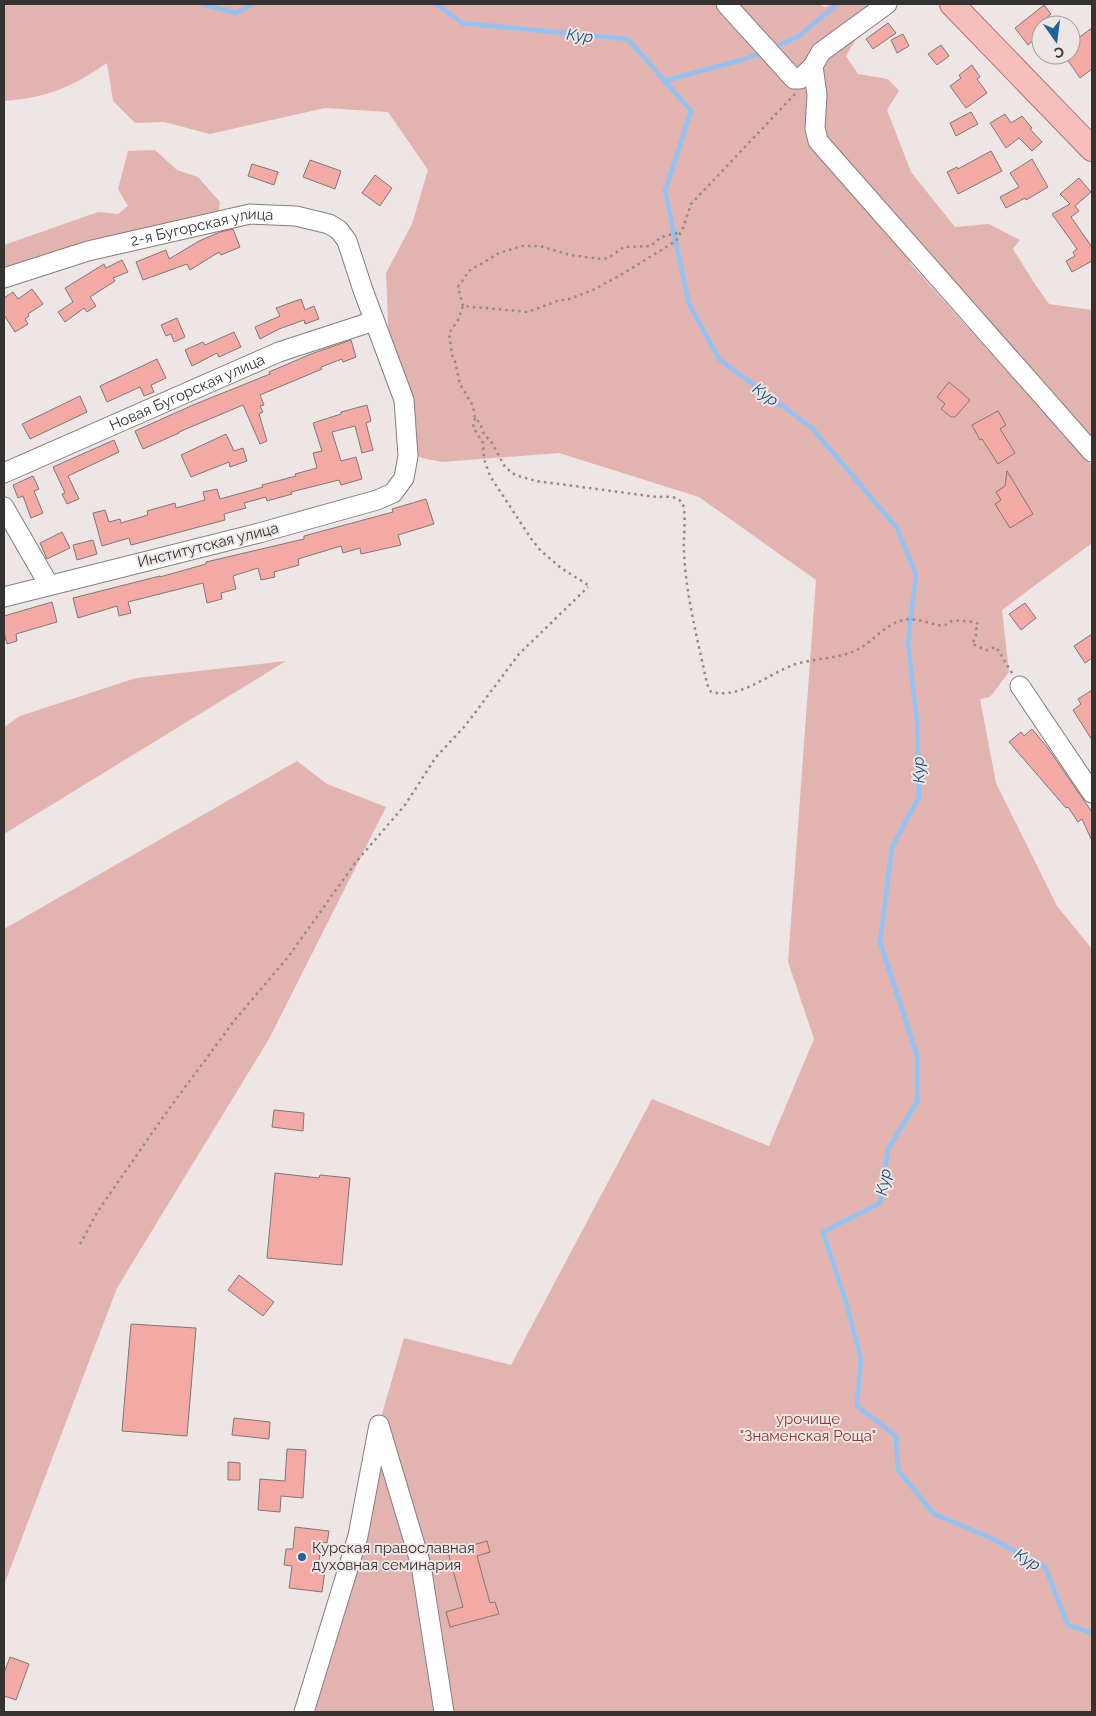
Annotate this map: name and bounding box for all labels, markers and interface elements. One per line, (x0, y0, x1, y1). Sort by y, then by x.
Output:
north arrow (1031, 15, 1081, 65)
water label: Кур (566, 25, 594, 46)
text: С (1052, 44, 1066, 62)
street label: 2-я Бугорская улица (129, 205, 274, 250)
street label: Новая Бугорская улица (107, 350, 267, 434)
water label: Кур (749, 379, 782, 410)
street label: Институтская улица (136, 519, 280, 571)
water label: Кур (909, 756, 928, 784)
water label: Кур (872, 1167, 895, 1197)
park label: урочище "Знаменская Роща" (740, 1410, 876, 1445)
place label: Курская православная духовная семинария (312, 1539, 475, 1574)
water label: Кур (1011, 1544, 1044, 1575)
marker: Курская православная духовная семинария (296, 1551, 308, 1563)

